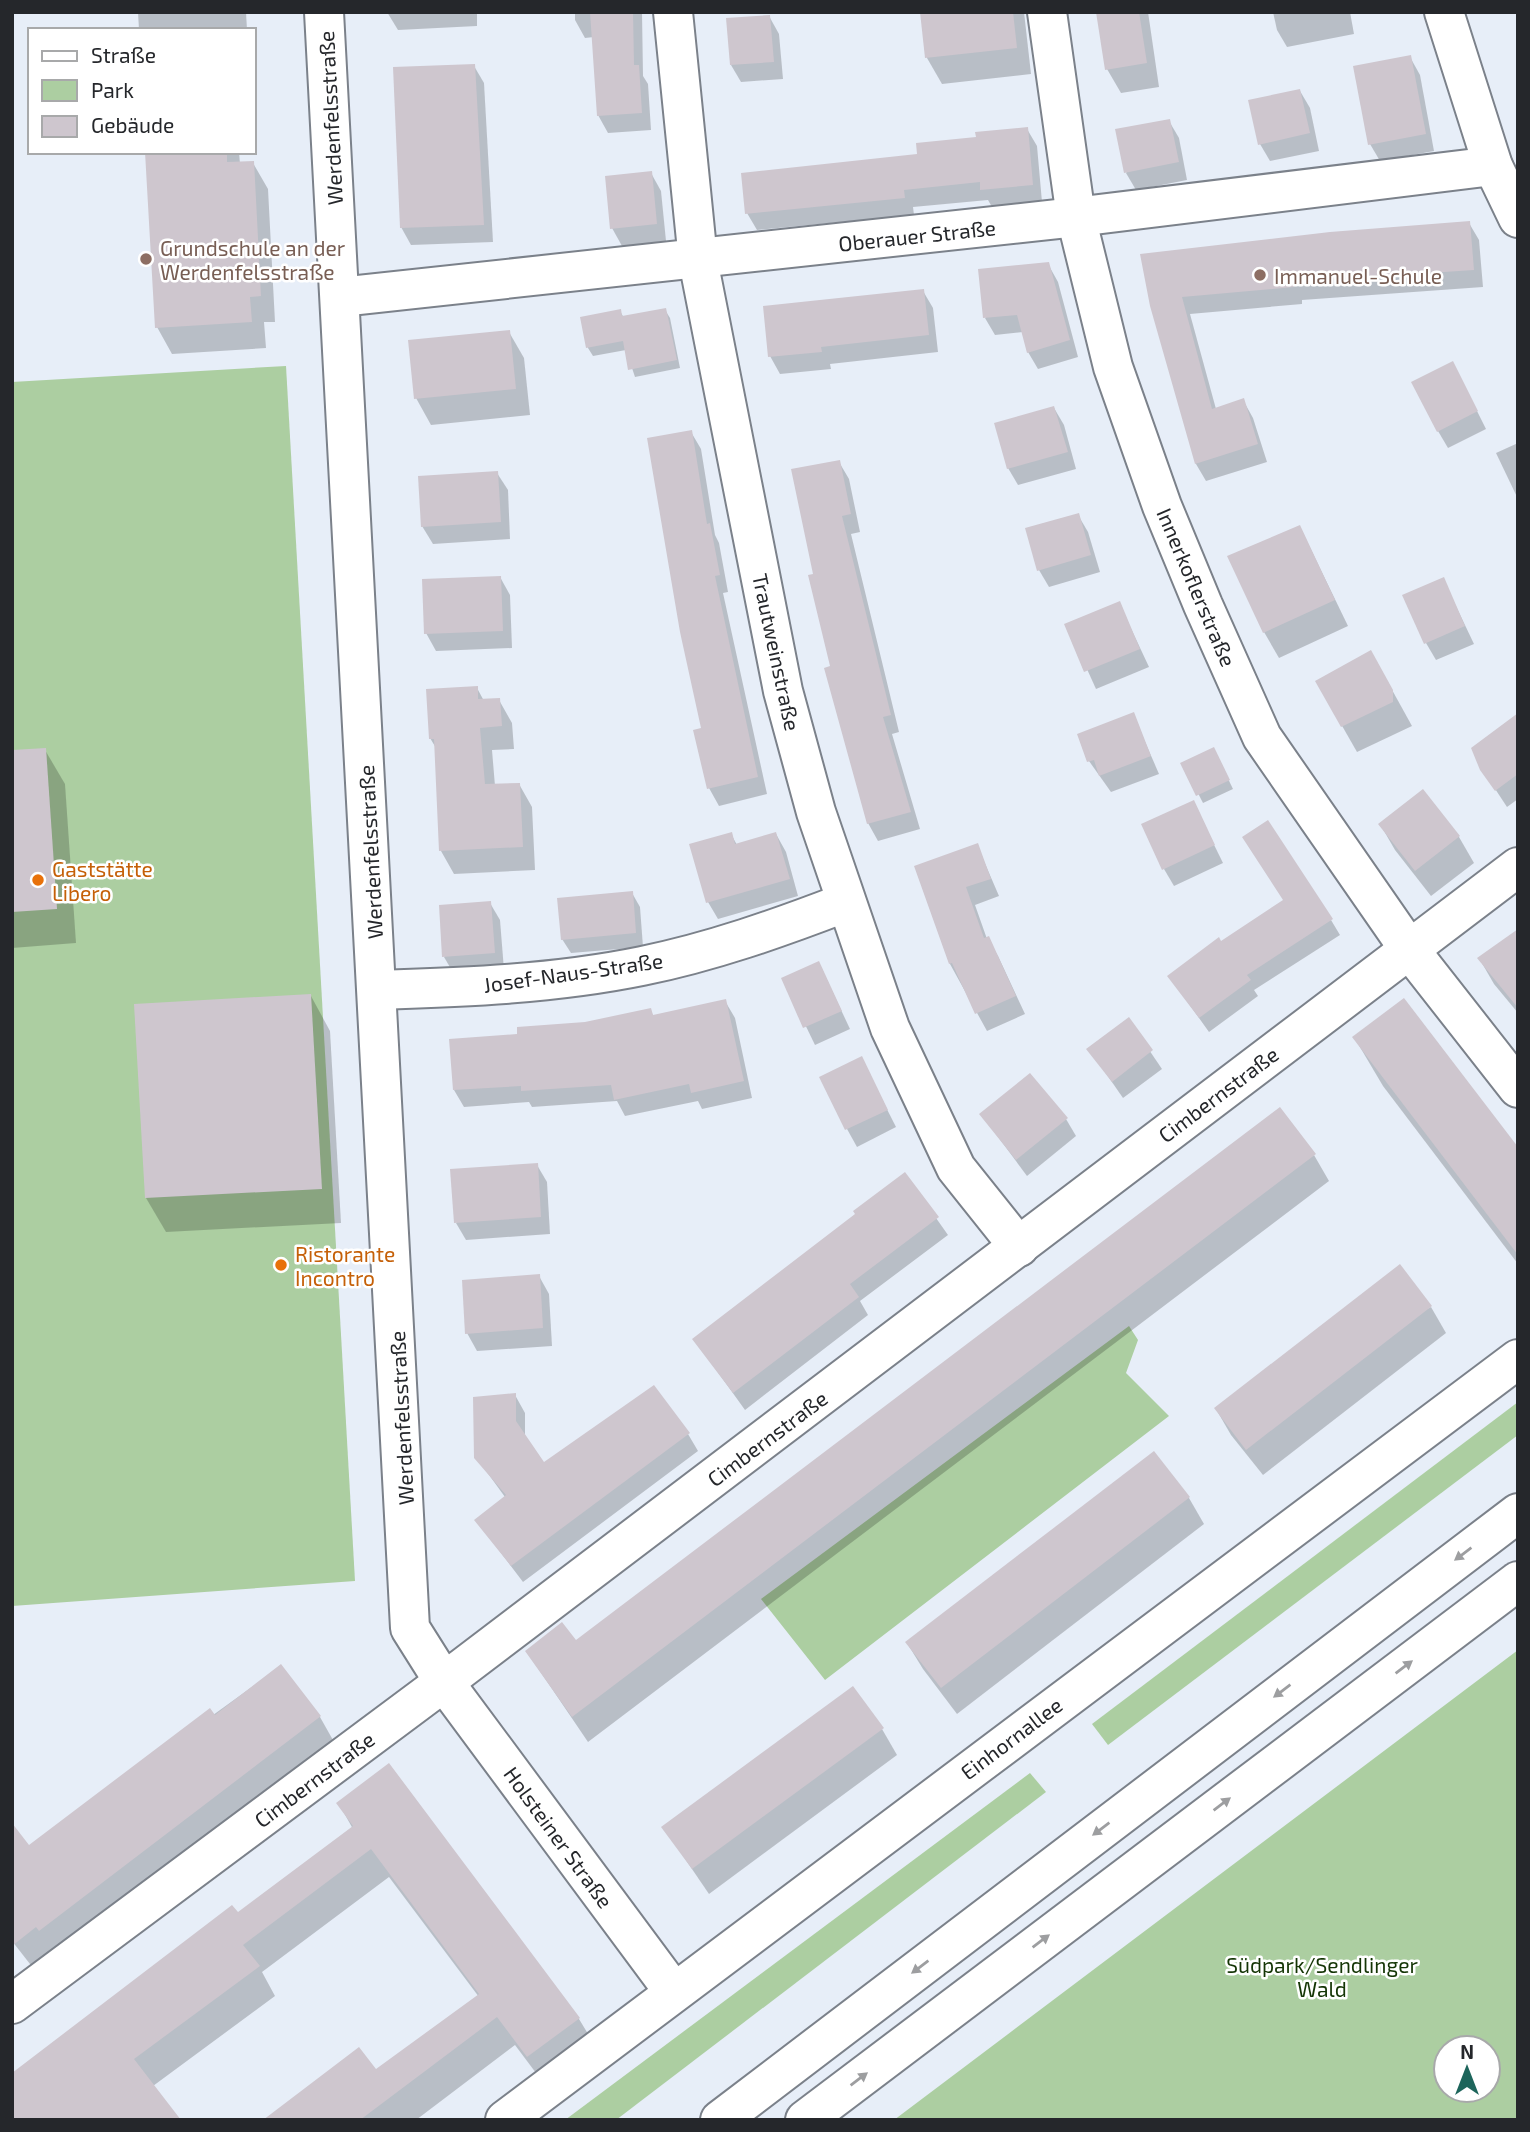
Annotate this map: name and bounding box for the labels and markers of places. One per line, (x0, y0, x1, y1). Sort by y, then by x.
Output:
place label: Grundschule an der Werdenfelsstraße (160, 235, 346, 284)
marker: Grundschule an der Werdenfelsstraße (138, 251, 154, 267)
place label: Immanuel-Schule (1274, 263, 1442, 288)
marker: Immanuel-Schule (1252, 267, 1268, 283)
place label: Gaststätte Libero (52, 856, 153, 905)
marker: Gaststätte Libero (30, 872, 46, 888)
place label: Ristorante Incontro (295, 1241, 395, 1290)
marker: Ristorante Incontro (273, 1257, 289, 1273)

